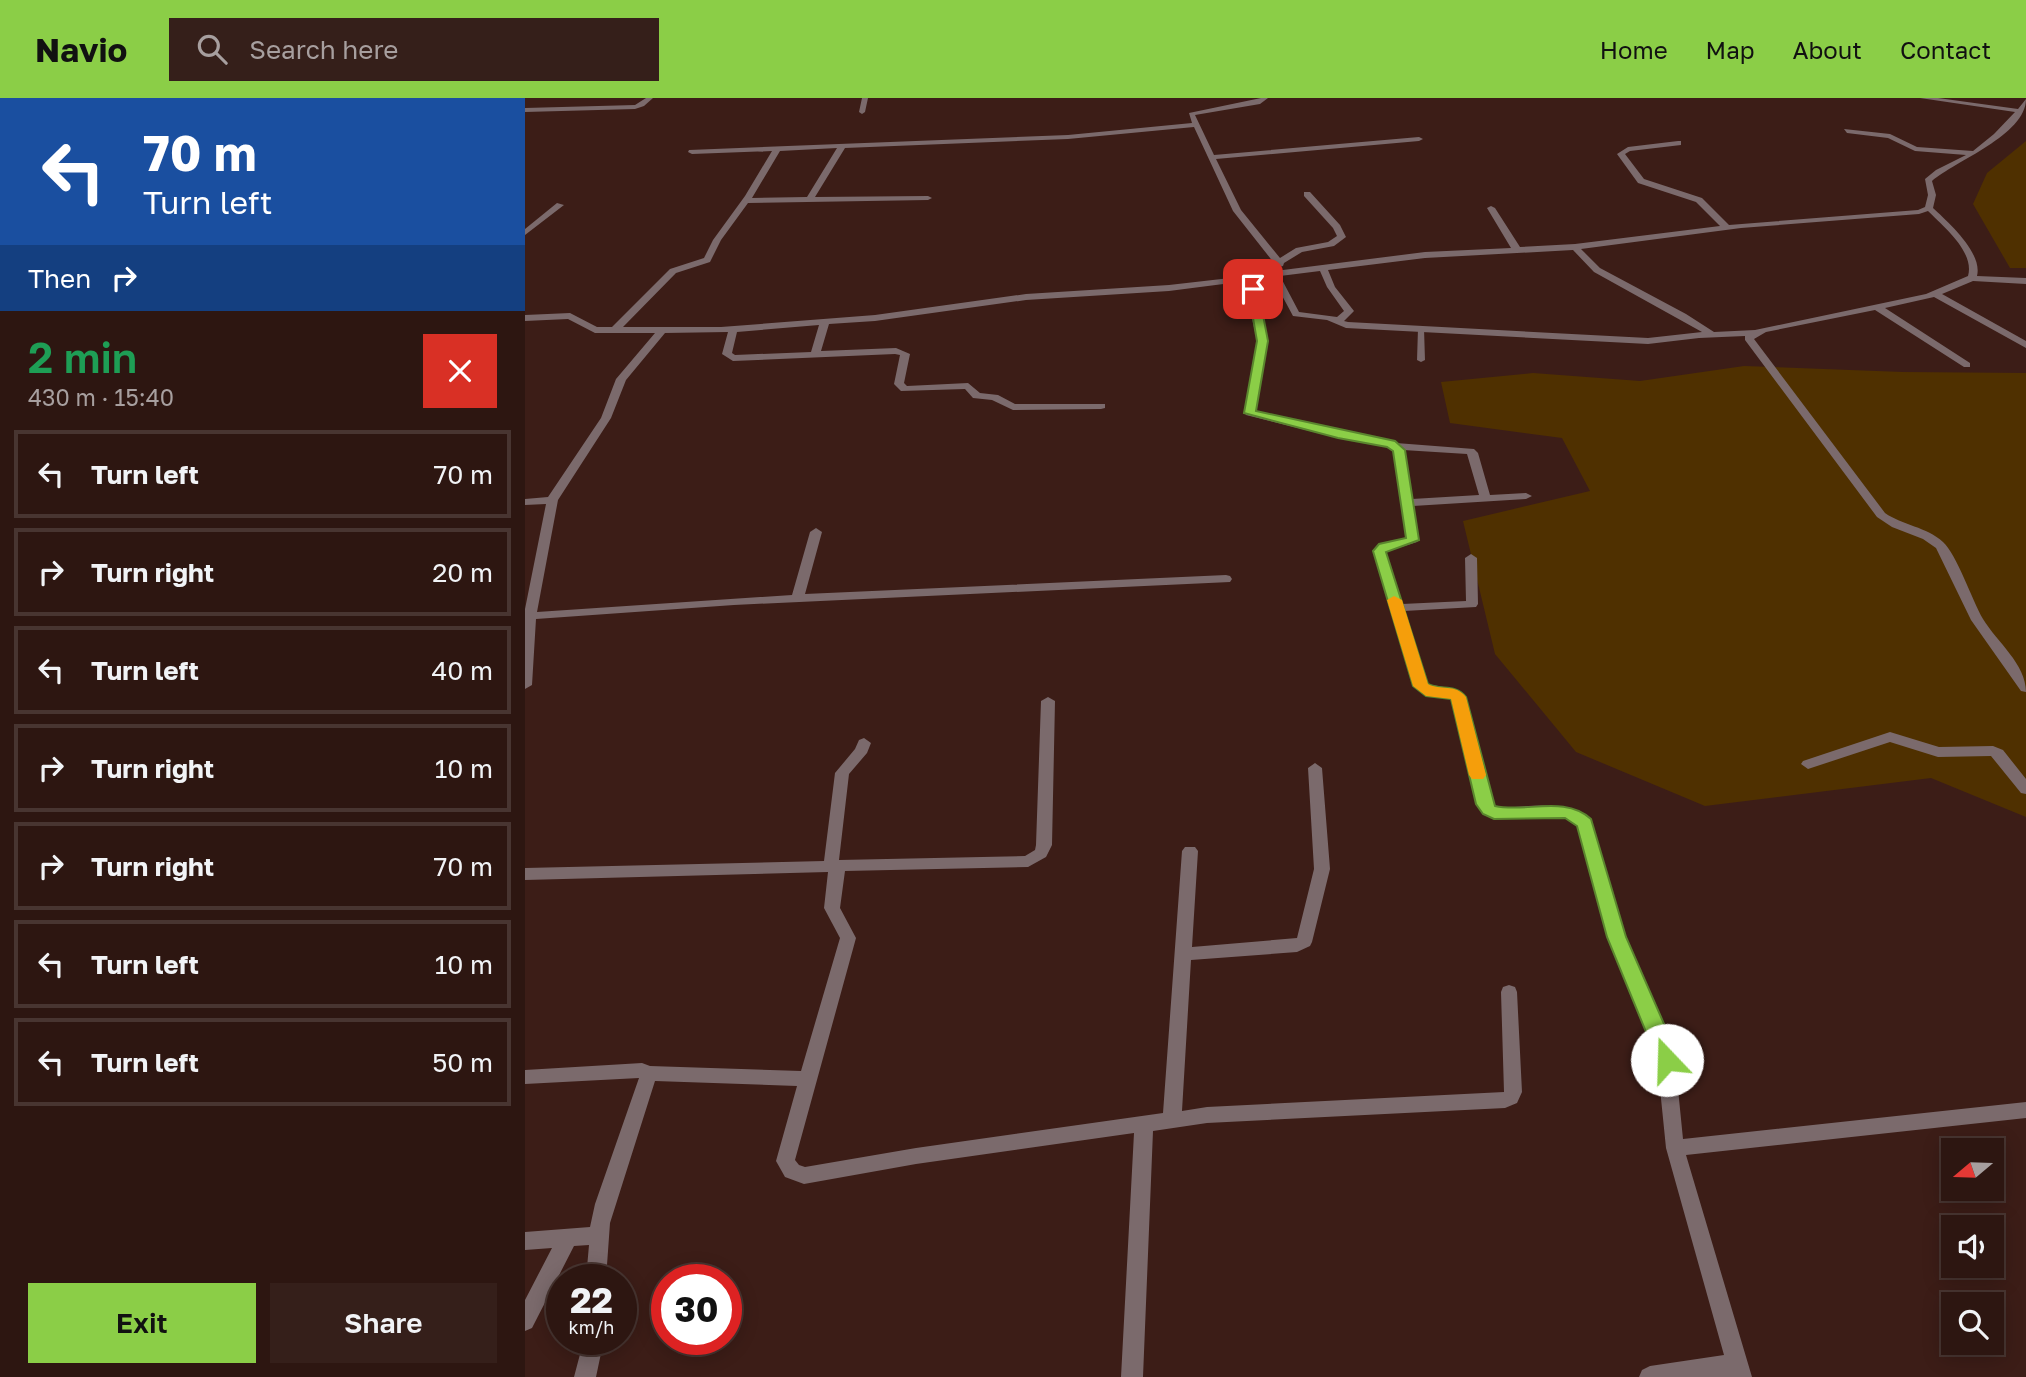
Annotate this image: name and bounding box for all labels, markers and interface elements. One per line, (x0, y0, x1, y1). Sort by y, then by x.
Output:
search box (169, 18, 659, 81)
text: Navio (35, 30, 127, 69)
icon: search (193, 30, 231, 68)
text: Search here (249, 34, 398, 65)
text: Home (1600, 35, 1668, 64)
text: Map (1706, 35, 1755, 64)
text: About (1793, 35, 1862, 64)
text: Contact (1900, 35, 1991, 64)
text: 70 m (143, 123, 257, 182)
icon: left (28, 126, 119, 217)
text: Turn left (143, 183, 272, 221)
icon: right (105, 259, 143, 297)
pin (1223, 259, 1283, 319)
text: Then (28, 263, 91, 294)
icon: arrive (1234, 270, 1272, 308)
text: 2 min (28, 332, 137, 382)
button: close (423, 334, 497, 408)
text: 430 m · 15:40 (28, 383, 174, 411)
icon: left (32, 455, 70, 493)
text: Turn left (91, 459, 199, 490)
text: 70 m (434, 459, 493, 490)
icon: right (32, 553, 70, 591)
text: Turn right (91, 557, 214, 588)
text: 20 m (432, 557, 493, 588)
icon: left (32, 651, 70, 689)
text: Turn left (91, 655, 199, 686)
text: 40 m (432, 655, 493, 686)
icon: right (32, 749, 70, 787)
text: Turn right (91, 753, 214, 784)
text: 10 m (435, 753, 493, 784)
icon: right (32, 847, 70, 885)
text: Turn right (91, 851, 214, 882)
text: 70 m (434, 851, 493, 882)
icon: left (32, 945, 70, 983)
text: Turn left (91, 949, 199, 980)
text: 10 m (435, 949, 493, 980)
position arrow (1630, 1023, 1704, 1097)
icon: left (32, 1043, 70, 1081)
text: Turn left (91, 1047, 199, 1078)
text: 50 m (432, 1047, 493, 1078)
north arrow (1941, 1138, 2004, 1200)
map controls (1941, 1138, 2004, 1355)
button: sound (1941, 1215, 2004, 1278)
speed limit sign: 30 (651, 1264, 742, 1355)
text: 22 (570, 1279, 613, 1321)
button: Exit (28, 1283, 256, 1363)
button: Share (270, 1283, 497, 1363)
button: search (1941, 1292, 2004, 1355)
text: km/h (569, 1316, 614, 1338)

